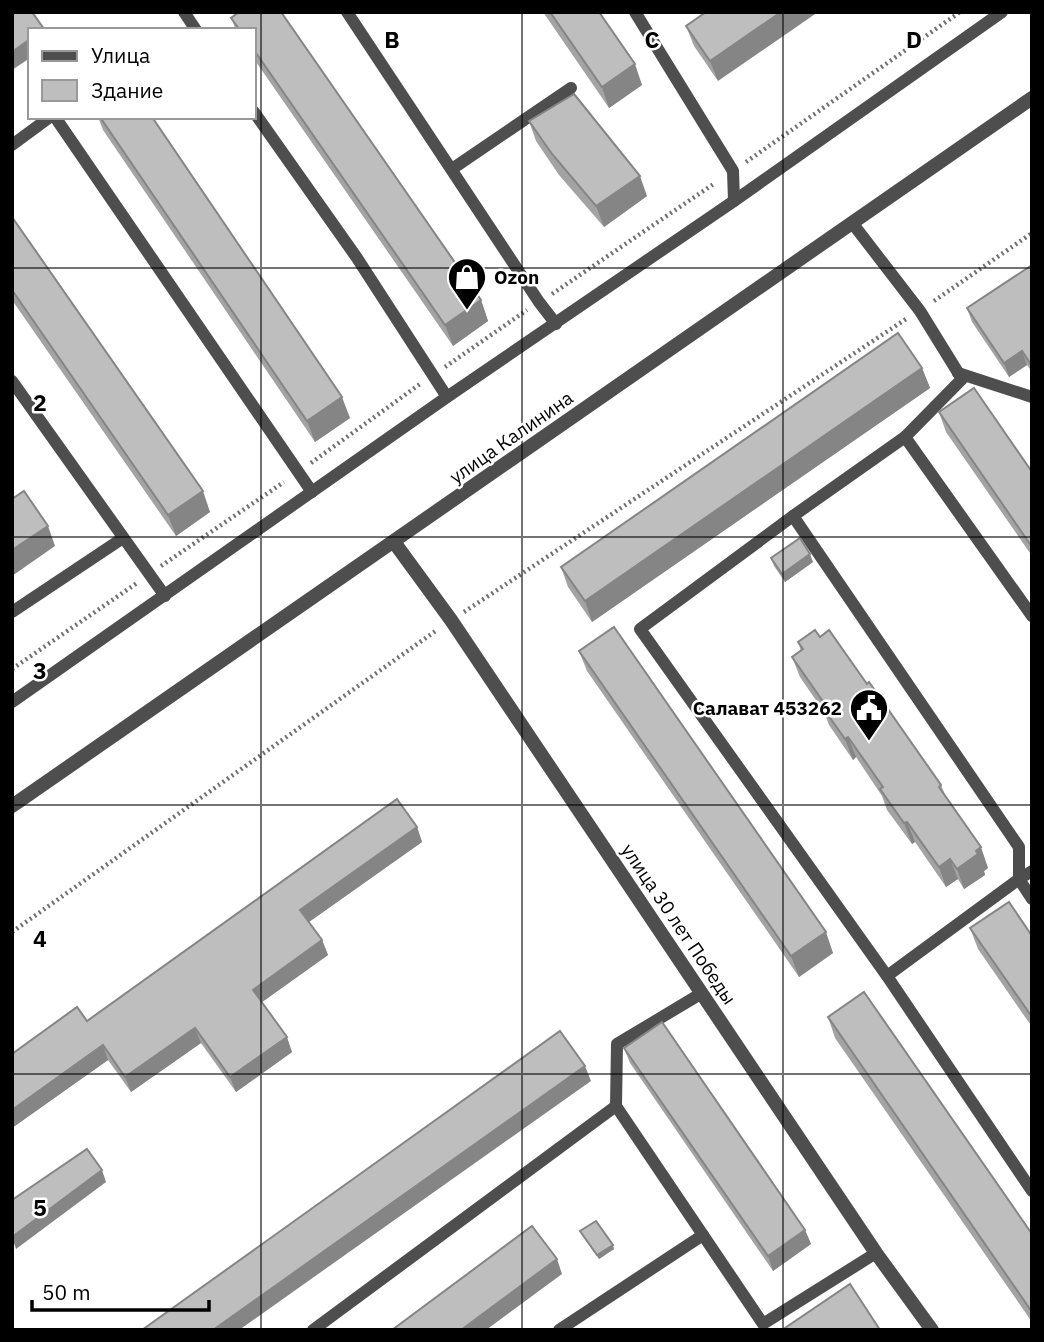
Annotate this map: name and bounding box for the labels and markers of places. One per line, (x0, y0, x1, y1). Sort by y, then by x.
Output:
shop icon: Ozon (446, 256, 488, 311)
place label: Ozon (494, 265, 539, 289)
public building icon: Салават 453262 (848, 687, 890, 742)
place label: Салават 453262 (693, 696, 842, 720)

